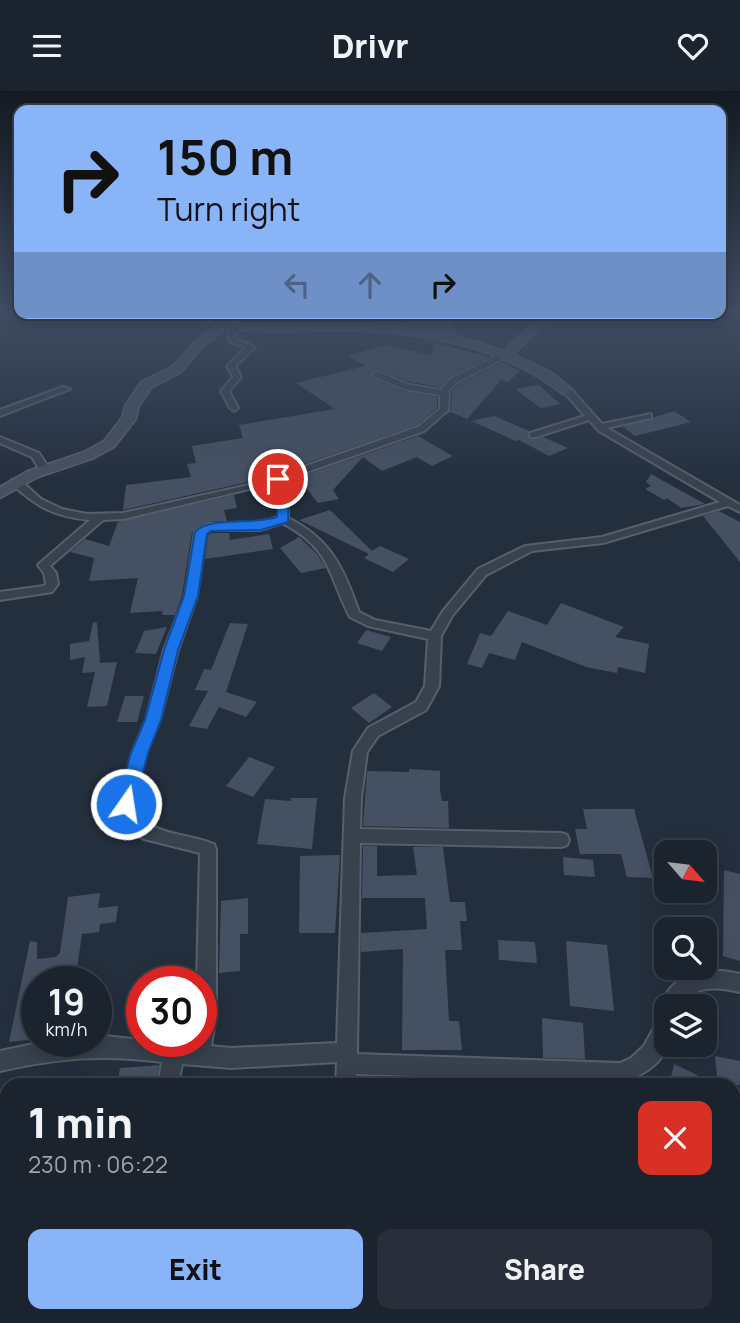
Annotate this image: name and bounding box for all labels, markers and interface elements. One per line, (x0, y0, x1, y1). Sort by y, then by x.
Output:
text: Drivr (332, 24, 408, 68)
icon: menu (28, 27, 66, 65)
icon: heart (674, 27, 712, 65)
text: 150 m (157, 123, 293, 190)
icon: right (42, 133, 133, 224)
text: Turn right (157, 187, 300, 231)
icon: left (278, 266, 316, 304)
icon: ahead (351, 266, 389, 304)
icon: right (424, 266, 462, 304)
pin (248, 449, 308, 509)
icon: arrive (259, 460, 297, 498)
position arrow (89, 767, 163, 841)
north arrow (654, 840, 718, 903)
map controls (654, 840, 717, 1057)
button: search (654, 917, 717, 980)
speed limit sign: 30 (126, 966, 217, 1057)
text: 19 (48, 978, 85, 1026)
button: layers (654, 994, 717, 1057)
text: km/h (46, 1017, 87, 1041)
text: 1 min (28, 1093, 133, 1151)
button: close (638, 1101, 712, 1175)
text: 230 m · 06:22 (28, 1148, 168, 1180)
button: Exit (28, 1229, 363, 1309)
button: Share (377, 1229, 712, 1309)

